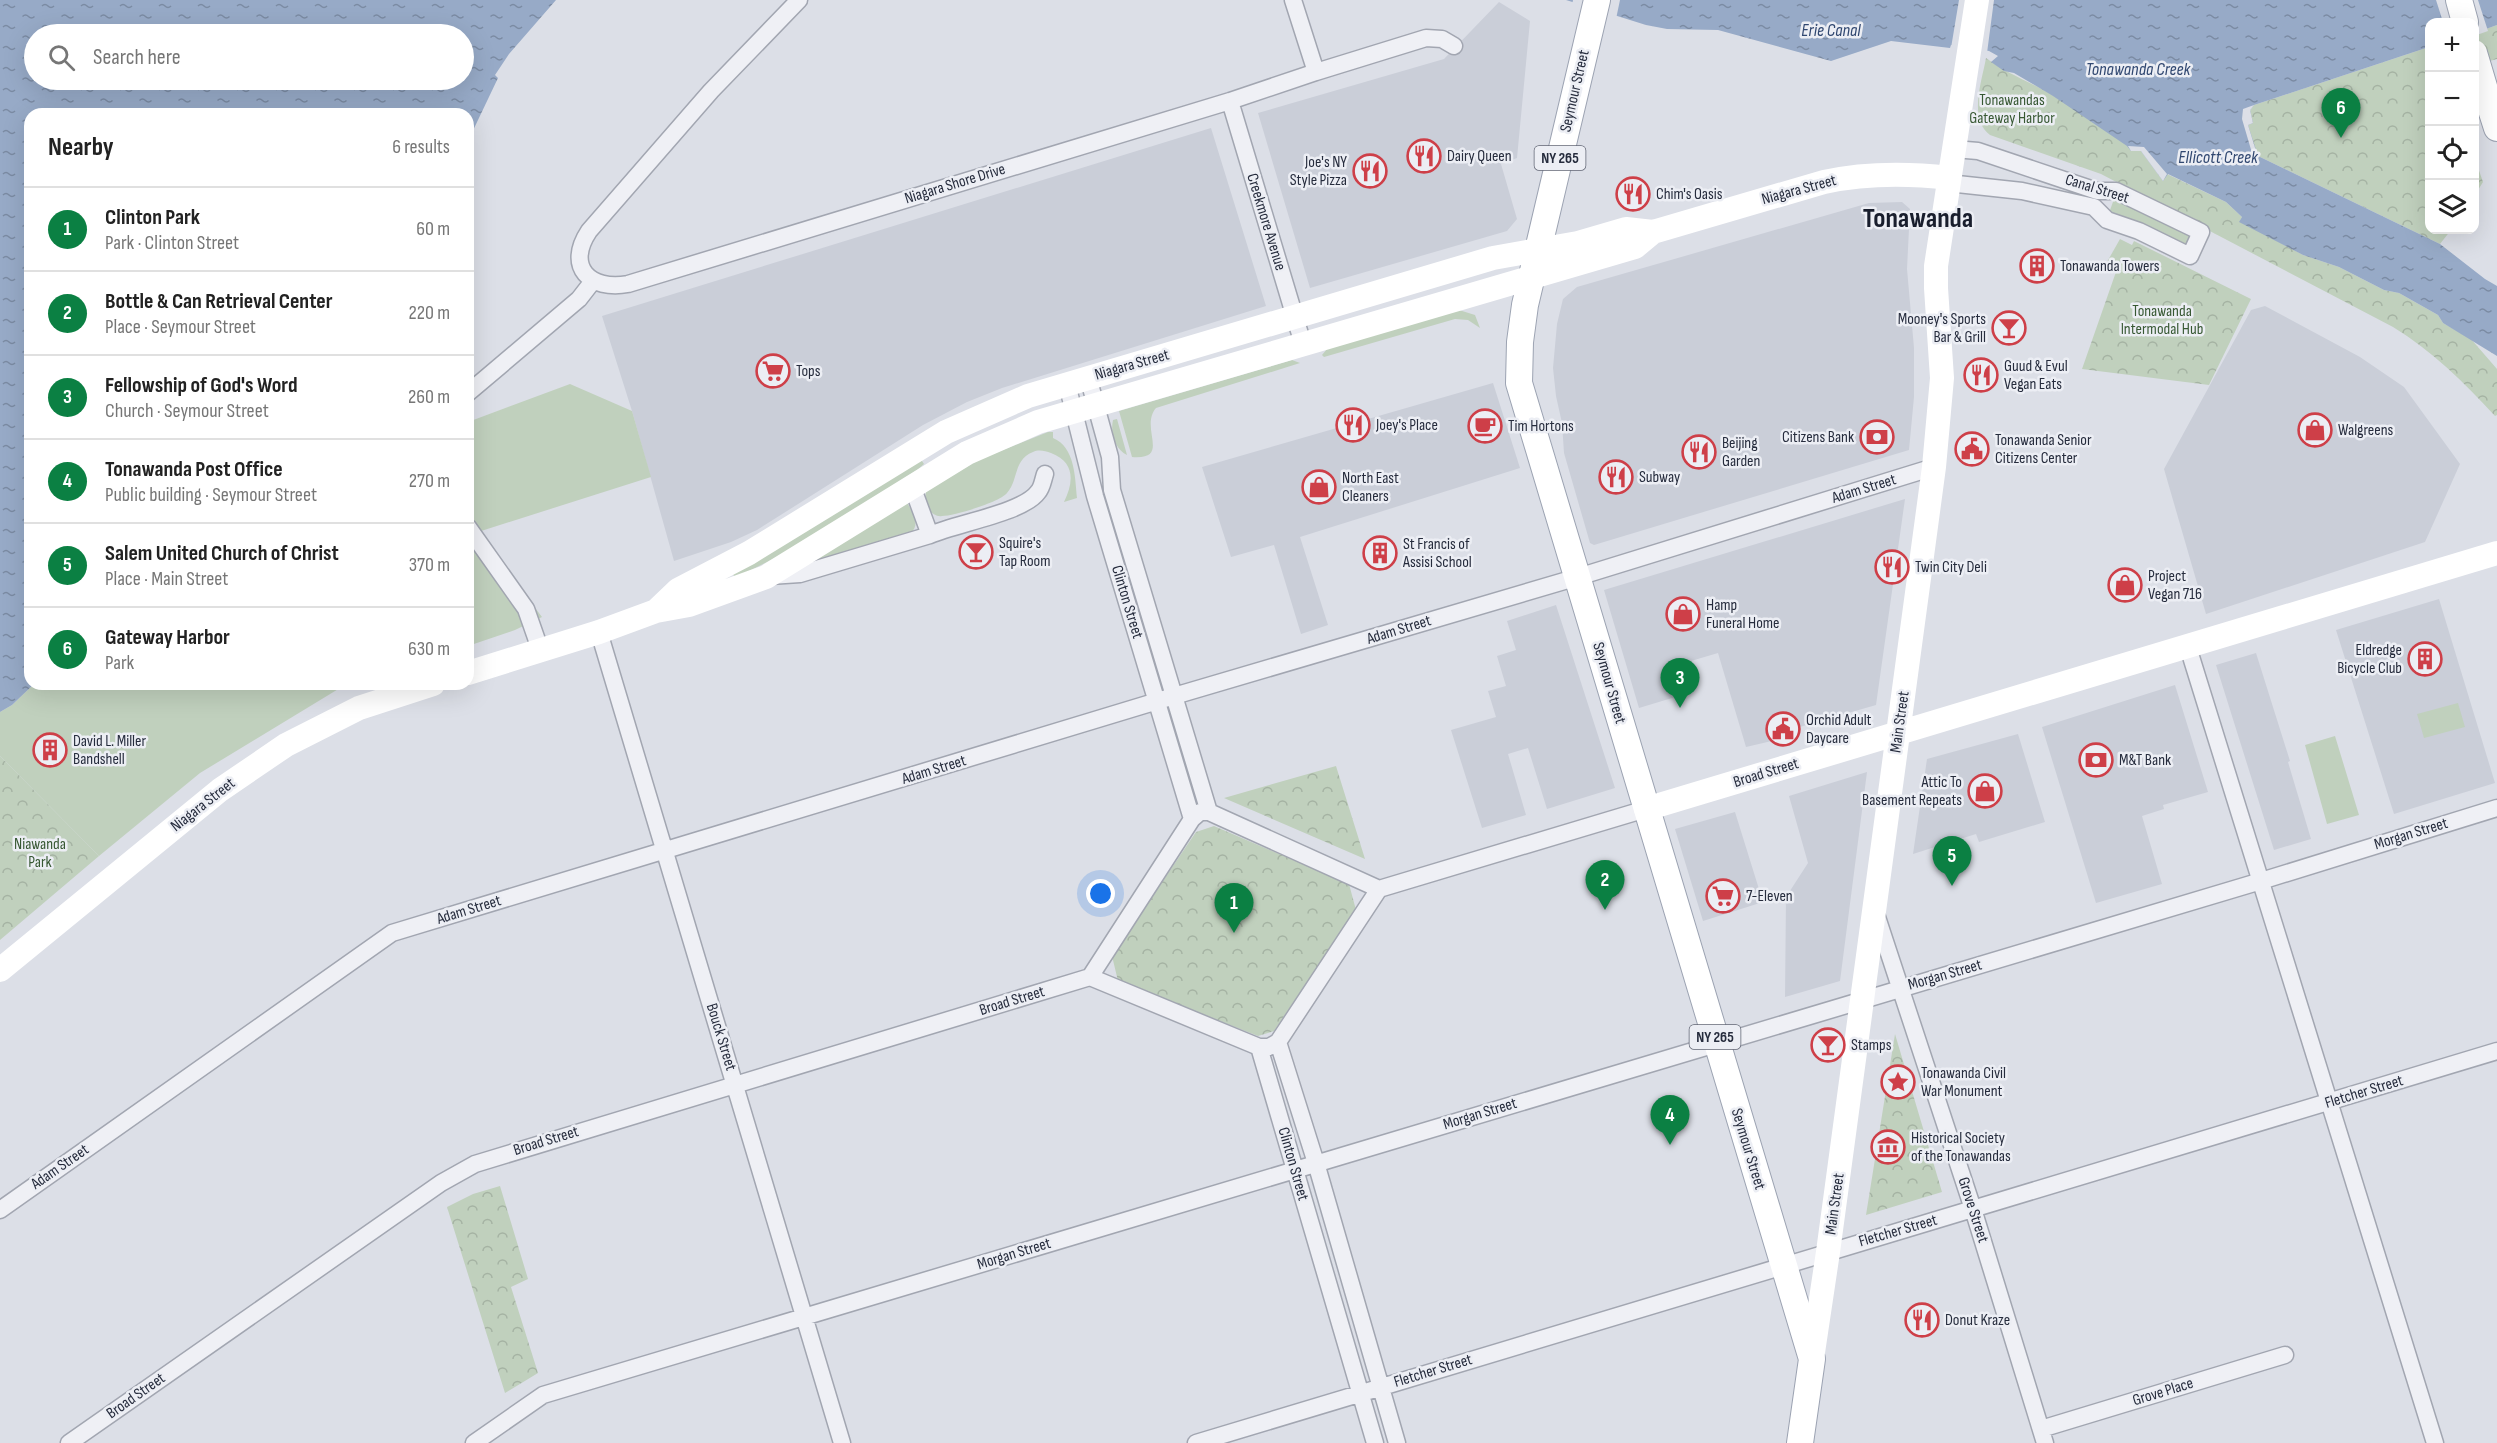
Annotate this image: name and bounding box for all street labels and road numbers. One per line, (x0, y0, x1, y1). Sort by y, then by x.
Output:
street label: Seymour Street (1556, 48, 1594, 134)
road number: NY 265 (1534, 146, 1586, 170)
street label: Niagara Shore Drive (902, 160, 1008, 208)
street label: Canal Street (2063, 170, 2131, 208)
street label: Creekmore Avenue (1242, 171, 1290, 273)
street label: Niagara Street (1760, 171, 1838, 209)
street label: Niagara Street (1093, 345, 1171, 385)
street label: Adam Street (1829, 470, 1898, 508)
street label: Clinton Street (1107, 563, 1147, 641)
street label: Adam Street (1364, 611, 1433, 649)
street label: Seymour Street (1588, 640, 1630, 726)
street label: Main Street (1886, 690, 1914, 754)
street label: Adam Street (899, 751, 968, 789)
street label: Broad Street (1731, 754, 1801, 792)
street label: Niagara Street (167, 774, 239, 836)
street label: Morgan Street (2372, 814, 2450, 854)
street label: Adam Street (434, 891, 503, 929)
street label: Morgan Street (1906, 955, 1984, 995)
street label: Broad Street (977, 982, 1047, 1020)
street label: Bouck Street (702, 1001, 740, 1073)
road number: NY 265 (1690, 1025, 1740, 1049)
street label: Fletcher Street (2323, 1071, 2406, 1113)
street label: Morgan Street (1441, 1094, 1519, 1134)
street label: Seymour Street (1727, 1106, 1769, 1192)
street label: Broad Street (511, 1122, 581, 1160)
street label: Clinton Street (1273, 1125, 1313, 1203)
street label: Adam Street (27, 1140, 93, 1194)
street label: Main Street (1821, 1172, 1849, 1236)
street label: Grove Street (1954, 1175, 1993, 1245)
street label: Fletcher Street (1857, 1211, 1940, 1251)
street label: Morgan Street (975, 1234, 1053, 1274)
street label: Fletcher Street (1392, 1350, 1475, 1392)
street label: Broad Street (103, 1369, 169, 1423)
street label: Grove Place (2130, 1374, 2196, 1410)

